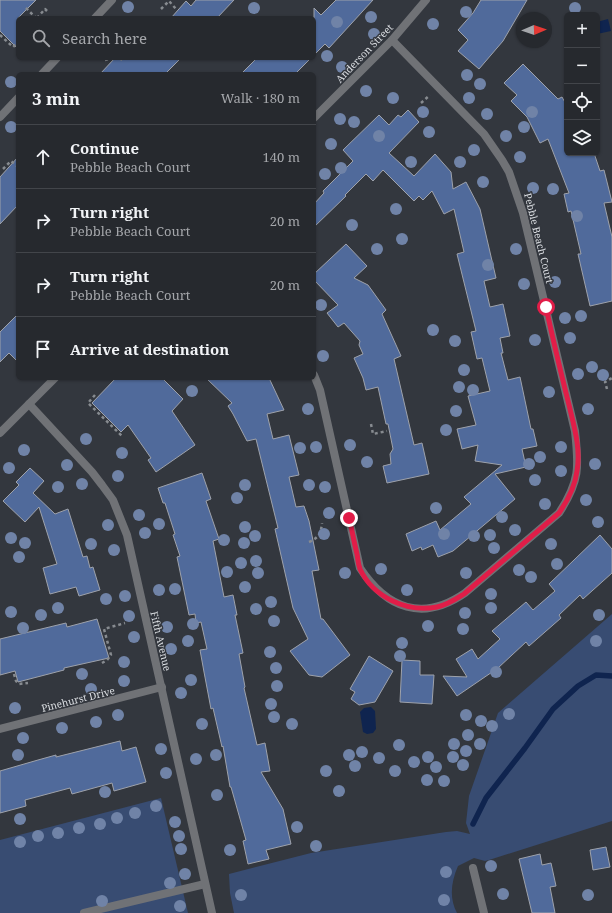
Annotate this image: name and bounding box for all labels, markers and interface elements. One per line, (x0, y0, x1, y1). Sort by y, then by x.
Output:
north arrow (516, 12, 552, 48)
map controls (564, 12, 600, 156)
button: + (564, 12, 600, 48)
search box (16, 16, 316, 60)
street label: Anderson Street (332, 20, 396, 86)
icon: search (30, 27, 52, 49)
text: Search here (62, 28, 147, 48)
button: − (564, 48, 600, 84)
button: locate (564, 84, 600, 120)
text: 3 min (32, 87, 80, 110)
text: Walk · 180 m (221, 89, 300, 107)
button: layers (564, 120, 600, 156)
text: Continue (70, 138, 139, 158)
icon: ahead (32, 146, 54, 168)
text: 140 m (263, 148, 300, 166)
text: Pebble Beach Court (70, 158, 190, 176)
street label: Pebble Beach Court (521, 191, 557, 285)
text: Turn right (70, 202, 149, 222)
icon: right (32, 210, 54, 232)
text: 20 m (270, 212, 300, 230)
text: Pebble Beach Court (70, 222, 190, 240)
text: Turn right (70, 266, 149, 286)
icon: right (32, 274, 54, 296)
text: 20 m (270, 276, 300, 294)
text: Pebble Beach Court (70, 286, 190, 304)
route start (537, 298, 555, 316)
icon: arrive (32, 338, 54, 360)
text: Arrive at destination (70, 339, 229, 359)
route end (340, 509, 358, 527)
street label: Fifth Avenue (147, 610, 175, 672)
street label: Pinehurst Drive (40, 683, 116, 715)

